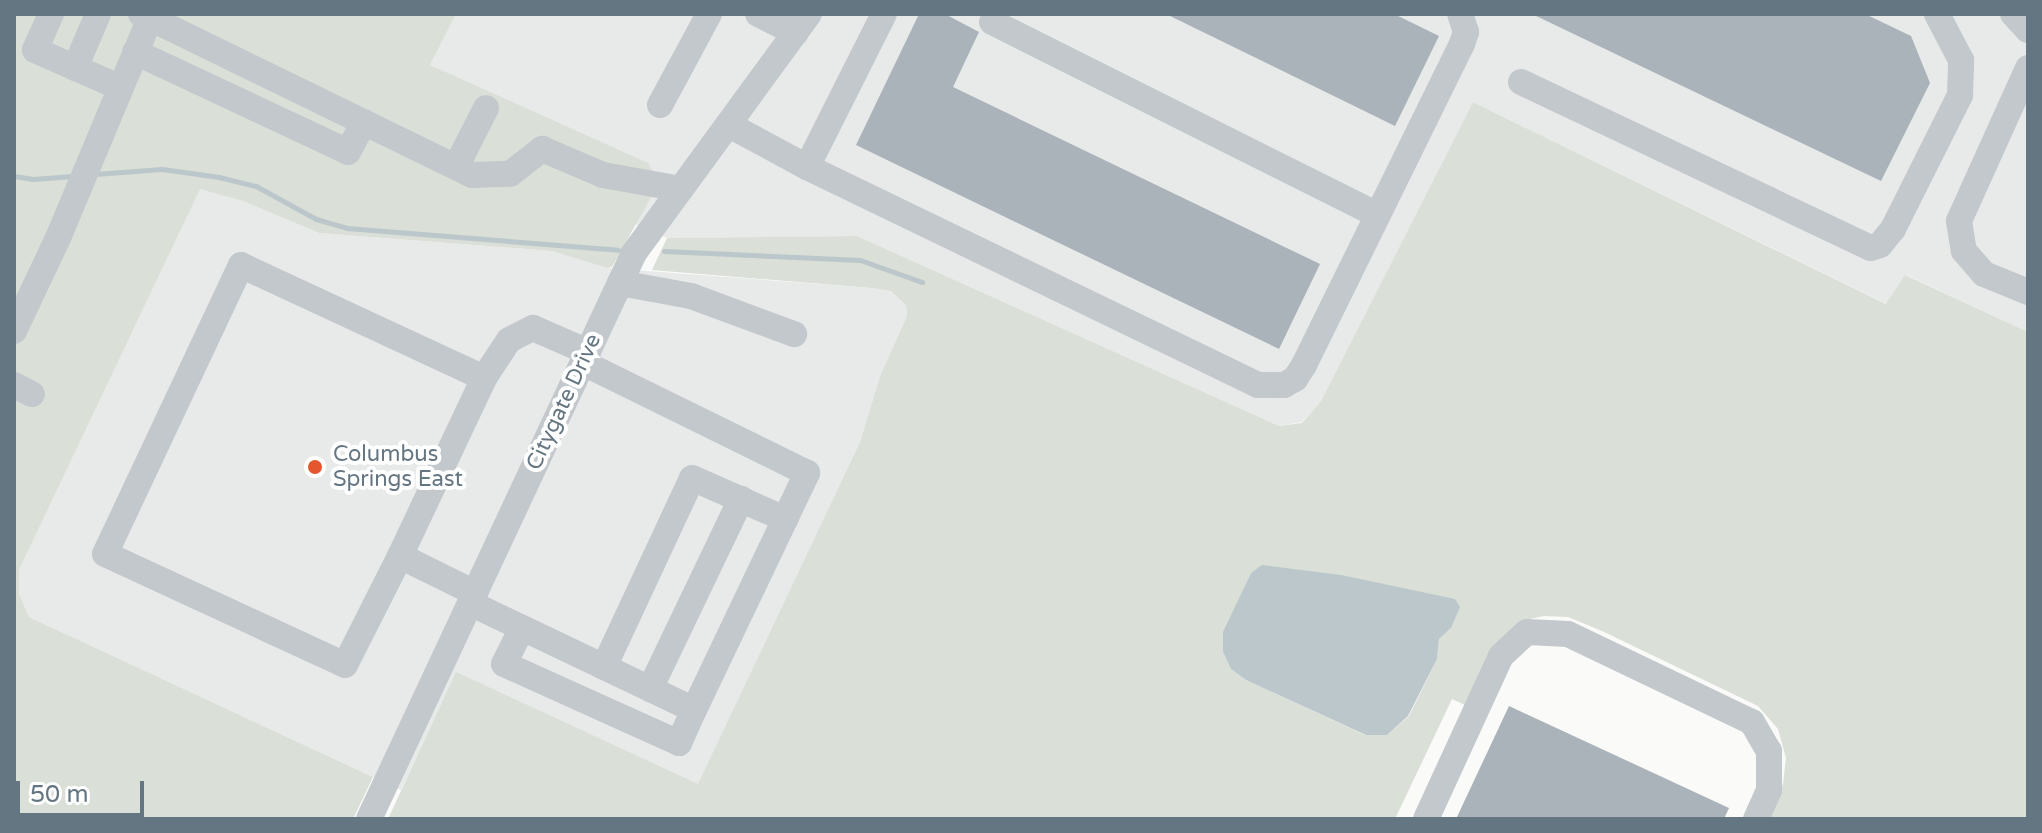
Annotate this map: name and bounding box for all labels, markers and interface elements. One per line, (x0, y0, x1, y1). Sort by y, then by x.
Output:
street label: Citygate Drive (521, 330, 607, 474)
place label: Columbus Springs East (333, 441, 463, 492)
marker: Columbus Springs East (304, 456, 326, 478)
scale bar (20, 765, 148, 815)
text: 50 m (30, 780, 88, 809)

